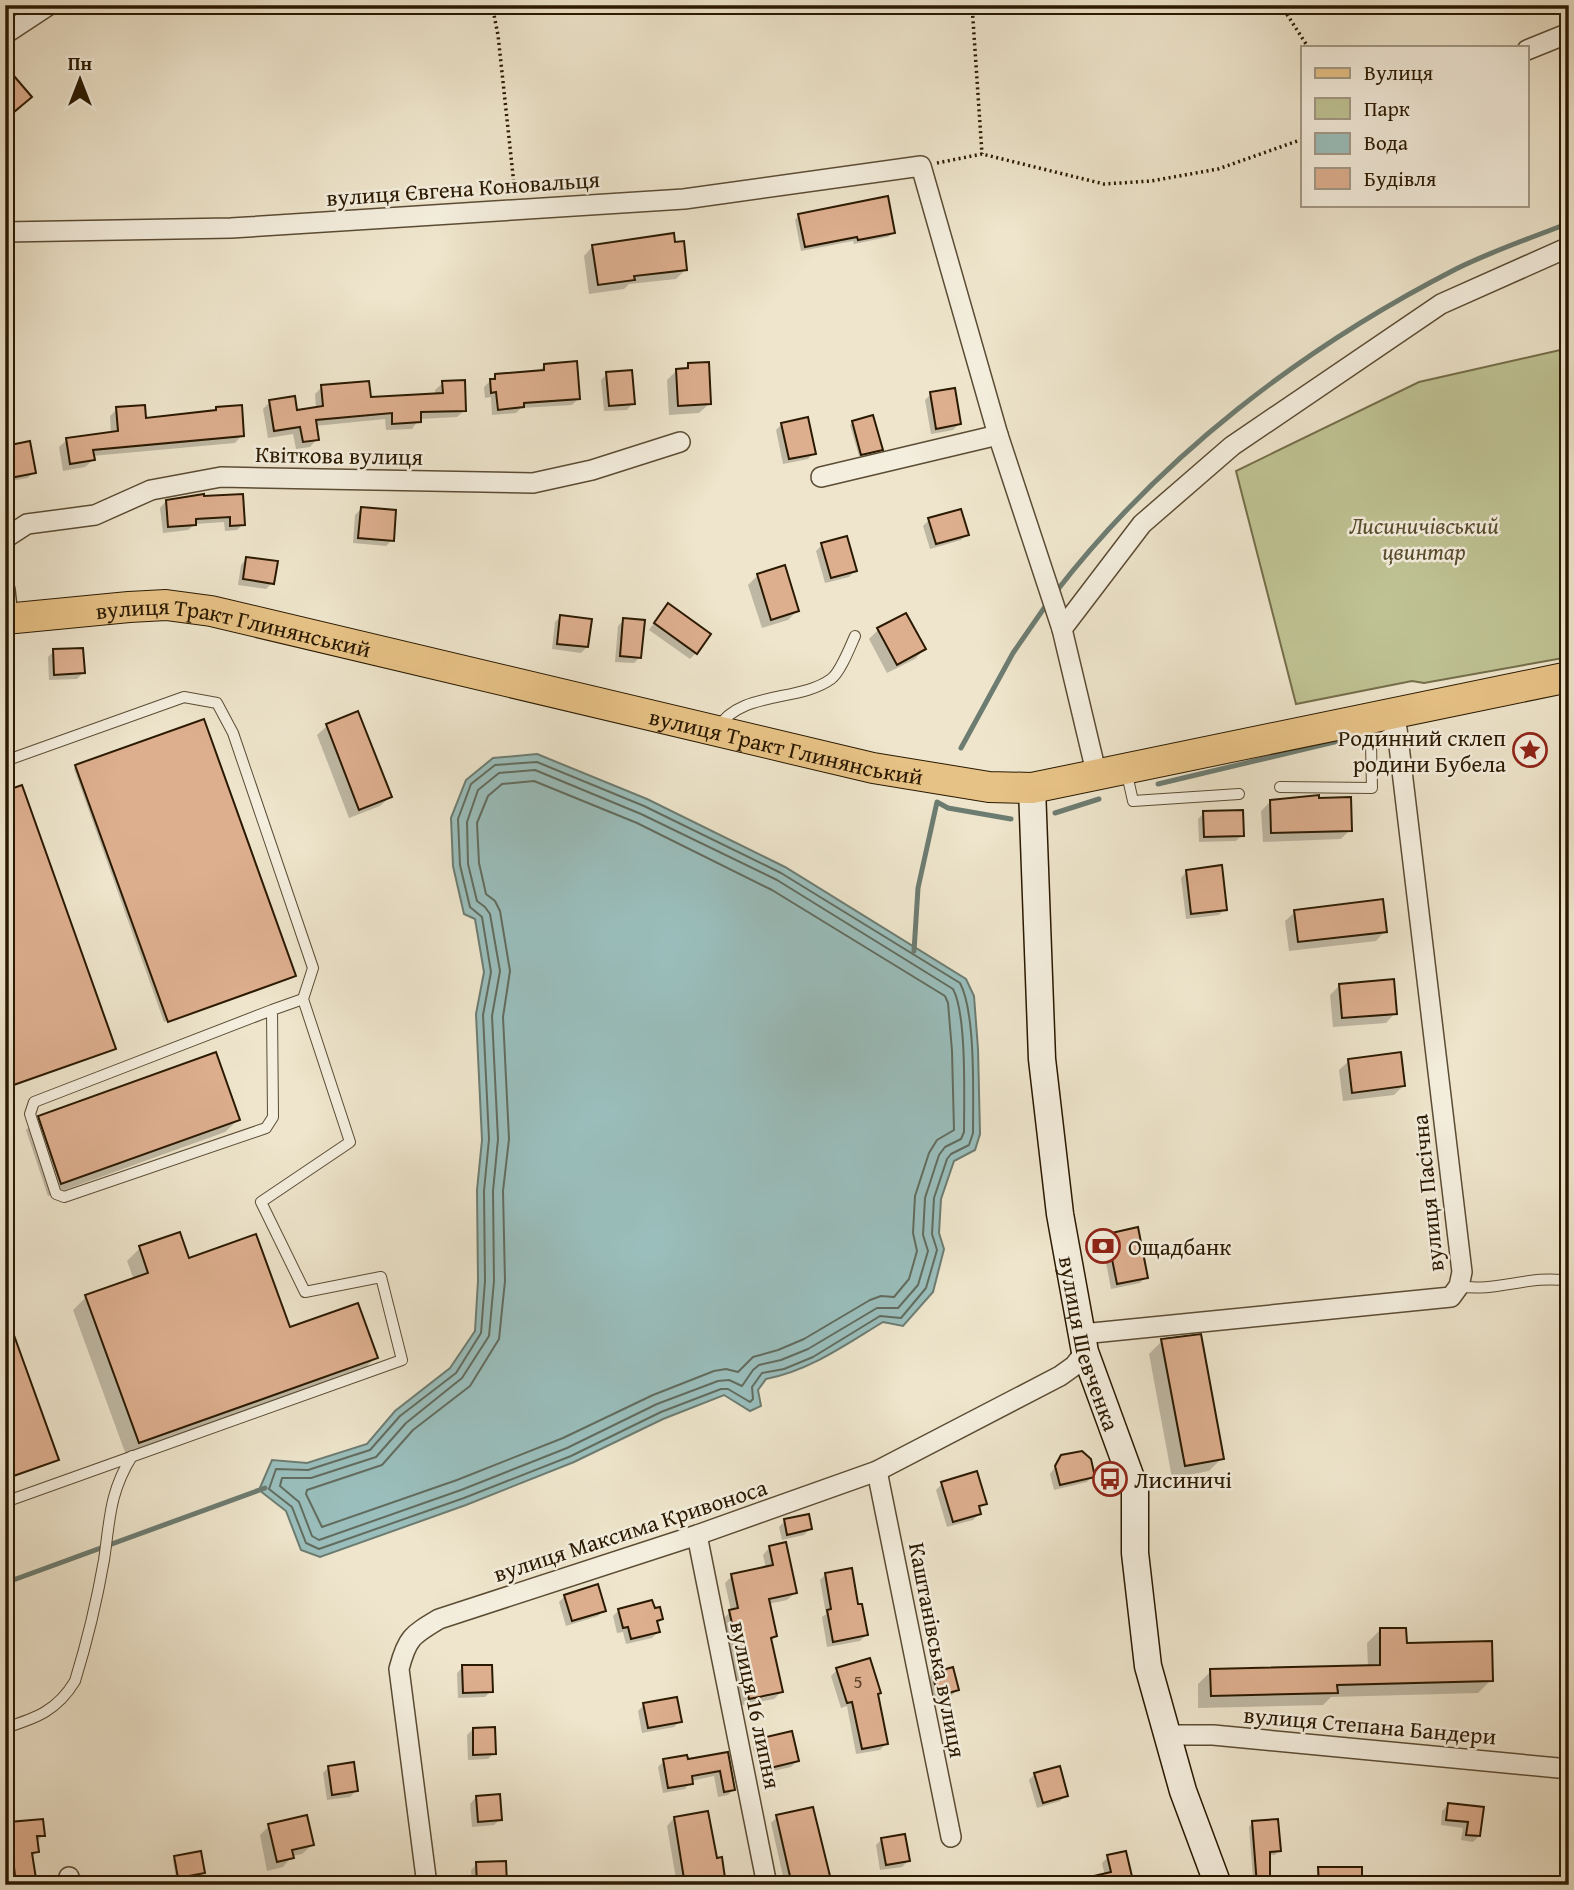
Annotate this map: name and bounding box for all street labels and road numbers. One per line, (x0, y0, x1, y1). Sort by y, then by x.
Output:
street label: вулиця Євгена Коновальця (325, 162, 601, 214)
street label: Квіткова вулиця (255, 437, 424, 473)
street label: вулиця Тракт Глинянський (94, 588, 375, 665)
street label: вулиця Тракт Глинянський (646, 699, 926, 793)
street label: вулиця Пасічна (1402, 1113, 1452, 1273)
street label: вулиця Шевченка (1051, 1253, 1129, 1435)
street label: вулиця Максима Кривоноса (489, 1470, 771, 1590)
street label: Каштанівська вулиця (901, 1540, 975, 1761)
street label: вулиця 16 липня (722, 1618, 790, 1792)
street label: вулиця Степана Бандери (1242, 1698, 1498, 1753)

